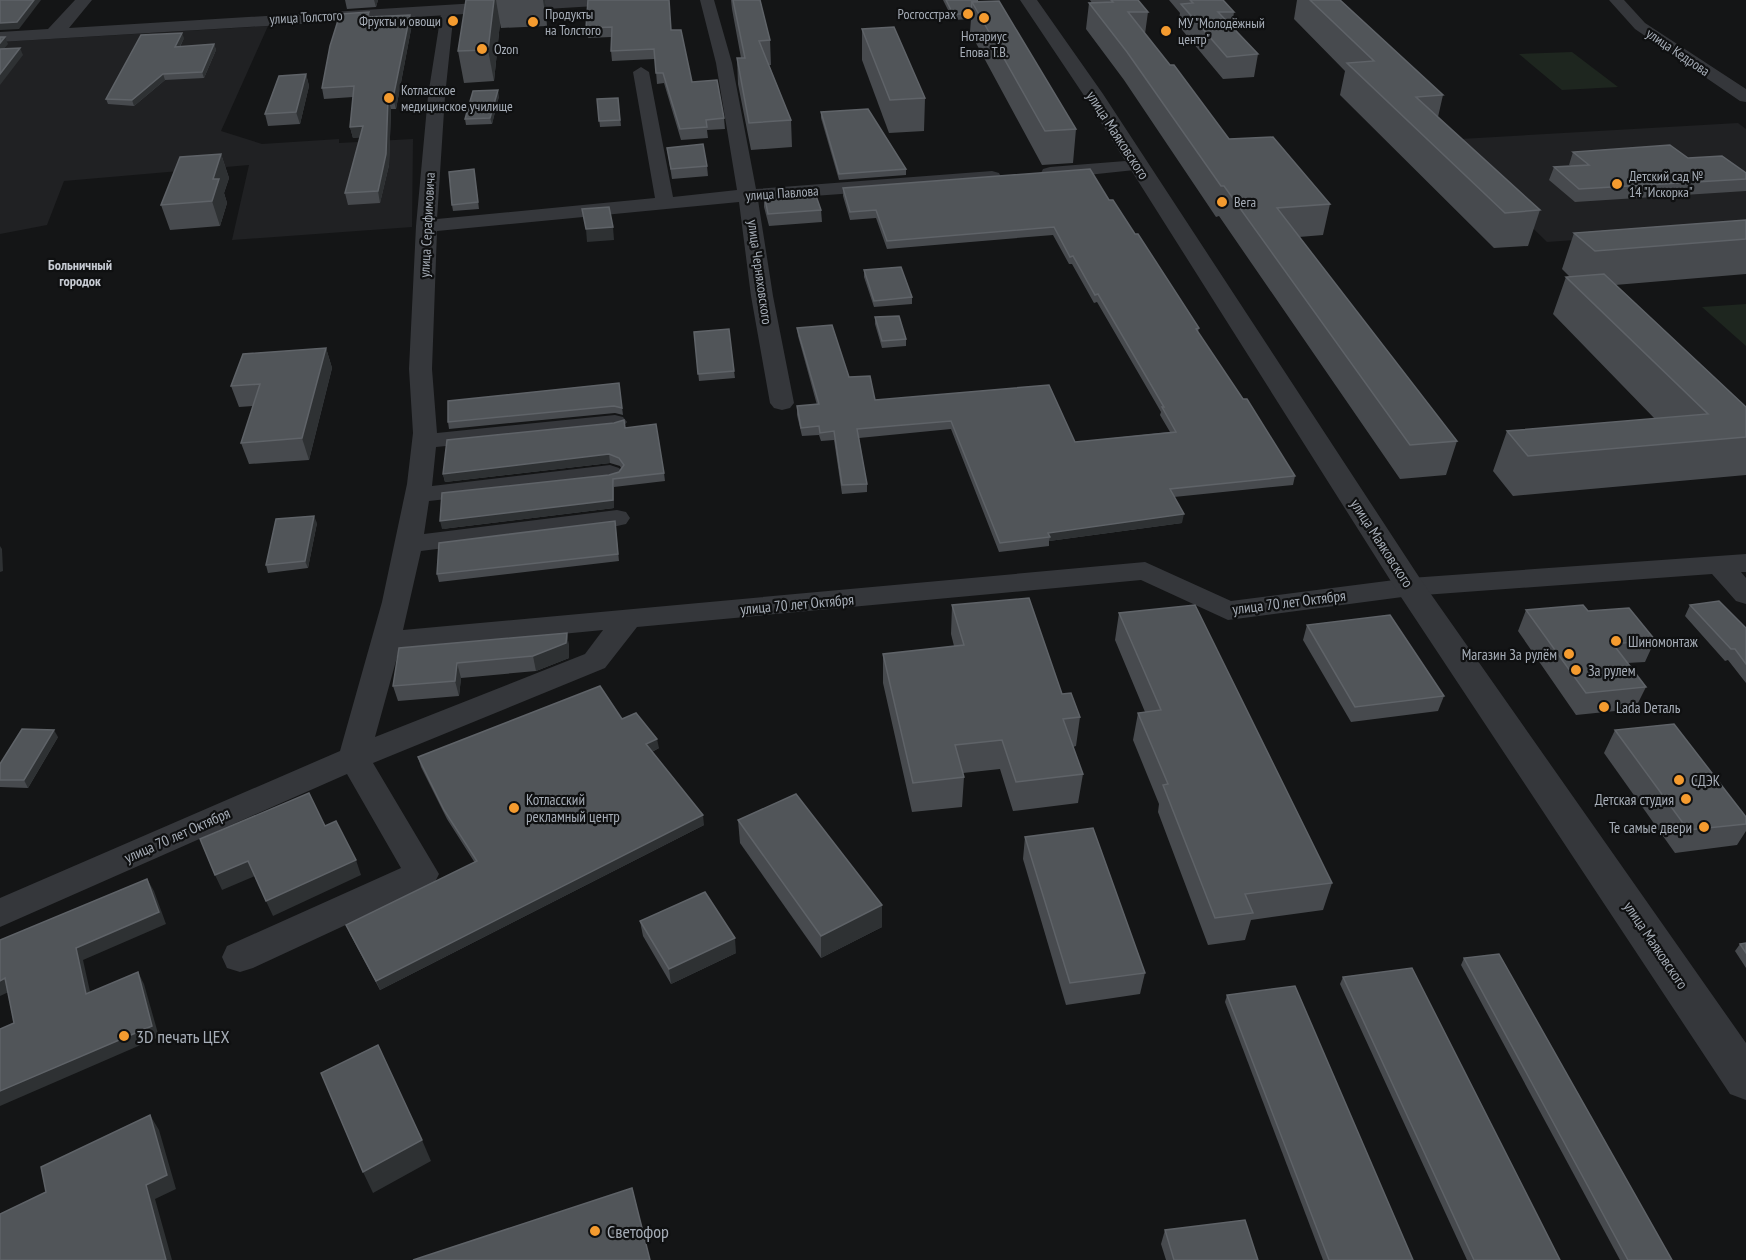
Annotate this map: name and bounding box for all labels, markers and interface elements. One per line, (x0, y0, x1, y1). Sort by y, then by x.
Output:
place label: Продукты на Толстого (545, 5, 601, 39)
place label: Росгосстрах (898, 5, 956, 23)
street label: улица Толстого (269, 6, 343, 28)
marker: Росгосстрах (961, 7, 975, 21)
marker: Нотариус Епова Т.В. (977, 11, 991, 25)
place label: Фрукты и овощи (359, 12, 441, 30)
marker: Фрукты и овощи (446, 14, 460, 28)
place label: МУ "Молодёжный центр" (1178, 14, 1265, 48)
marker: Продукты на Толстого (526, 15, 540, 29)
marker: МУ "Молодёжный центр" (1159, 24, 1173, 38)
street label: улица Кедрова (1643, 24, 1713, 80)
place label: Нотариус Епова Т.В. (960, 27, 1008, 61)
place label: Ozon (494, 40, 519, 58)
marker: Ozon (475, 42, 489, 56)
place label: Котласское медицинское училище (401, 81, 513, 115)
street label: улица Маяковского (1082, 87, 1154, 183)
marker: Котласское медицинское училище (382, 91, 396, 105)
place label: Детский сад № 14 "Искорка" (1629, 167, 1703, 201)
street label: улица Серафимовича (415, 172, 439, 278)
marker: Детский сад № 14 "Искорка" (1610, 177, 1624, 191)
street label: улица Павлова (745, 181, 819, 205)
place label: Вега (1234, 193, 1256, 211)
marker: Вега (1215, 195, 1229, 209)
street label: улица Черняховского (744, 219, 776, 325)
district label: Больничный городок (48, 256, 112, 290)
street label: улица Маяковского (1346, 495, 1418, 591)
street label: улица 70 лет Октября (1231, 586, 1347, 618)
street label: улица 70 лет Октября (739, 590, 855, 618)
place label: Шиномонтаж (1628, 632, 1699, 651)
marker: Шиномонтаж (1609, 634, 1623, 648)
place label: Магазин За рулём (1462, 645, 1557, 664)
marker: Магазин За рулём (1562, 647, 1576, 661)
place label: За рулем (1588, 661, 1636, 680)
marker: За рулем (1569, 663, 1583, 677)
place label: Lada Dеталь (1616, 698, 1681, 717)
marker: Lada Dеталь (1597, 700, 1611, 714)
place label: СДЭК (1691, 771, 1721, 790)
marker: СДЭК (1672, 773, 1686, 787)
place label: Котласский рекламный центр (526, 790, 620, 826)
place label: Детская студия (1595, 790, 1674, 809)
marker: Детская студия (1679, 792, 1693, 806)
marker: Котласский рекламный центр (507, 801, 521, 815)
street label: улица 70 лет Октября (121, 803, 233, 867)
place label: Те самые двери (1609, 818, 1692, 837)
marker: Те самые двери (1697, 820, 1711, 834)
street label: улица Маяковского (1620, 898, 1692, 992)
place label: 3D печать ЦЕХ (136, 1025, 229, 1048)
marker: 3D печать ЦЕХ (117, 1029, 131, 1043)
place label: Светофор (607, 1220, 669, 1243)
marker: Светофор (588, 1224, 602, 1238)

